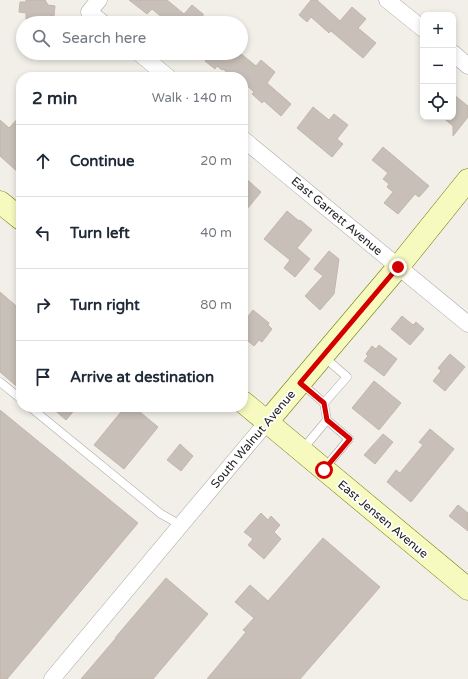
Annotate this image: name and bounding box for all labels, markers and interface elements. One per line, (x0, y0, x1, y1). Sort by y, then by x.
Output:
map controls (420, 12, 456, 120)
button: + (420, 12, 456, 48)
search box (16, 16, 248, 60)
icon: search (30, 27, 52, 49)
text: Search here (62, 29, 146, 47)
button: − (420, 48, 456, 84)
button: locate (420, 84, 456, 120)
text: 2 min (32, 88, 77, 109)
text: Walk · 140 m (152, 90, 232, 106)
icon: ahead (32, 150, 54, 172)
text: Continue (70, 152, 134, 170)
text: 20 m (200, 153, 232, 169)
street label: East Garrett Avenue (289, 174, 386, 258)
icon: left (32, 222, 54, 244)
text: Turn left (70, 224, 130, 242)
text: 40 m (200, 225, 232, 241)
route end (389, 258, 407, 276)
icon: right (32, 294, 54, 316)
text: Turn right (70, 296, 140, 314)
text: 80 m (200, 297, 232, 313)
icon: arrive (32, 366, 54, 388)
text: Arrive at destination (70, 368, 214, 386)
street label: South Walnut Avenue (208, 387, 298, 491)
route start (315, 461, 333, 479)
street label: East Jensen Avenue (335, 477, 431, 561)

